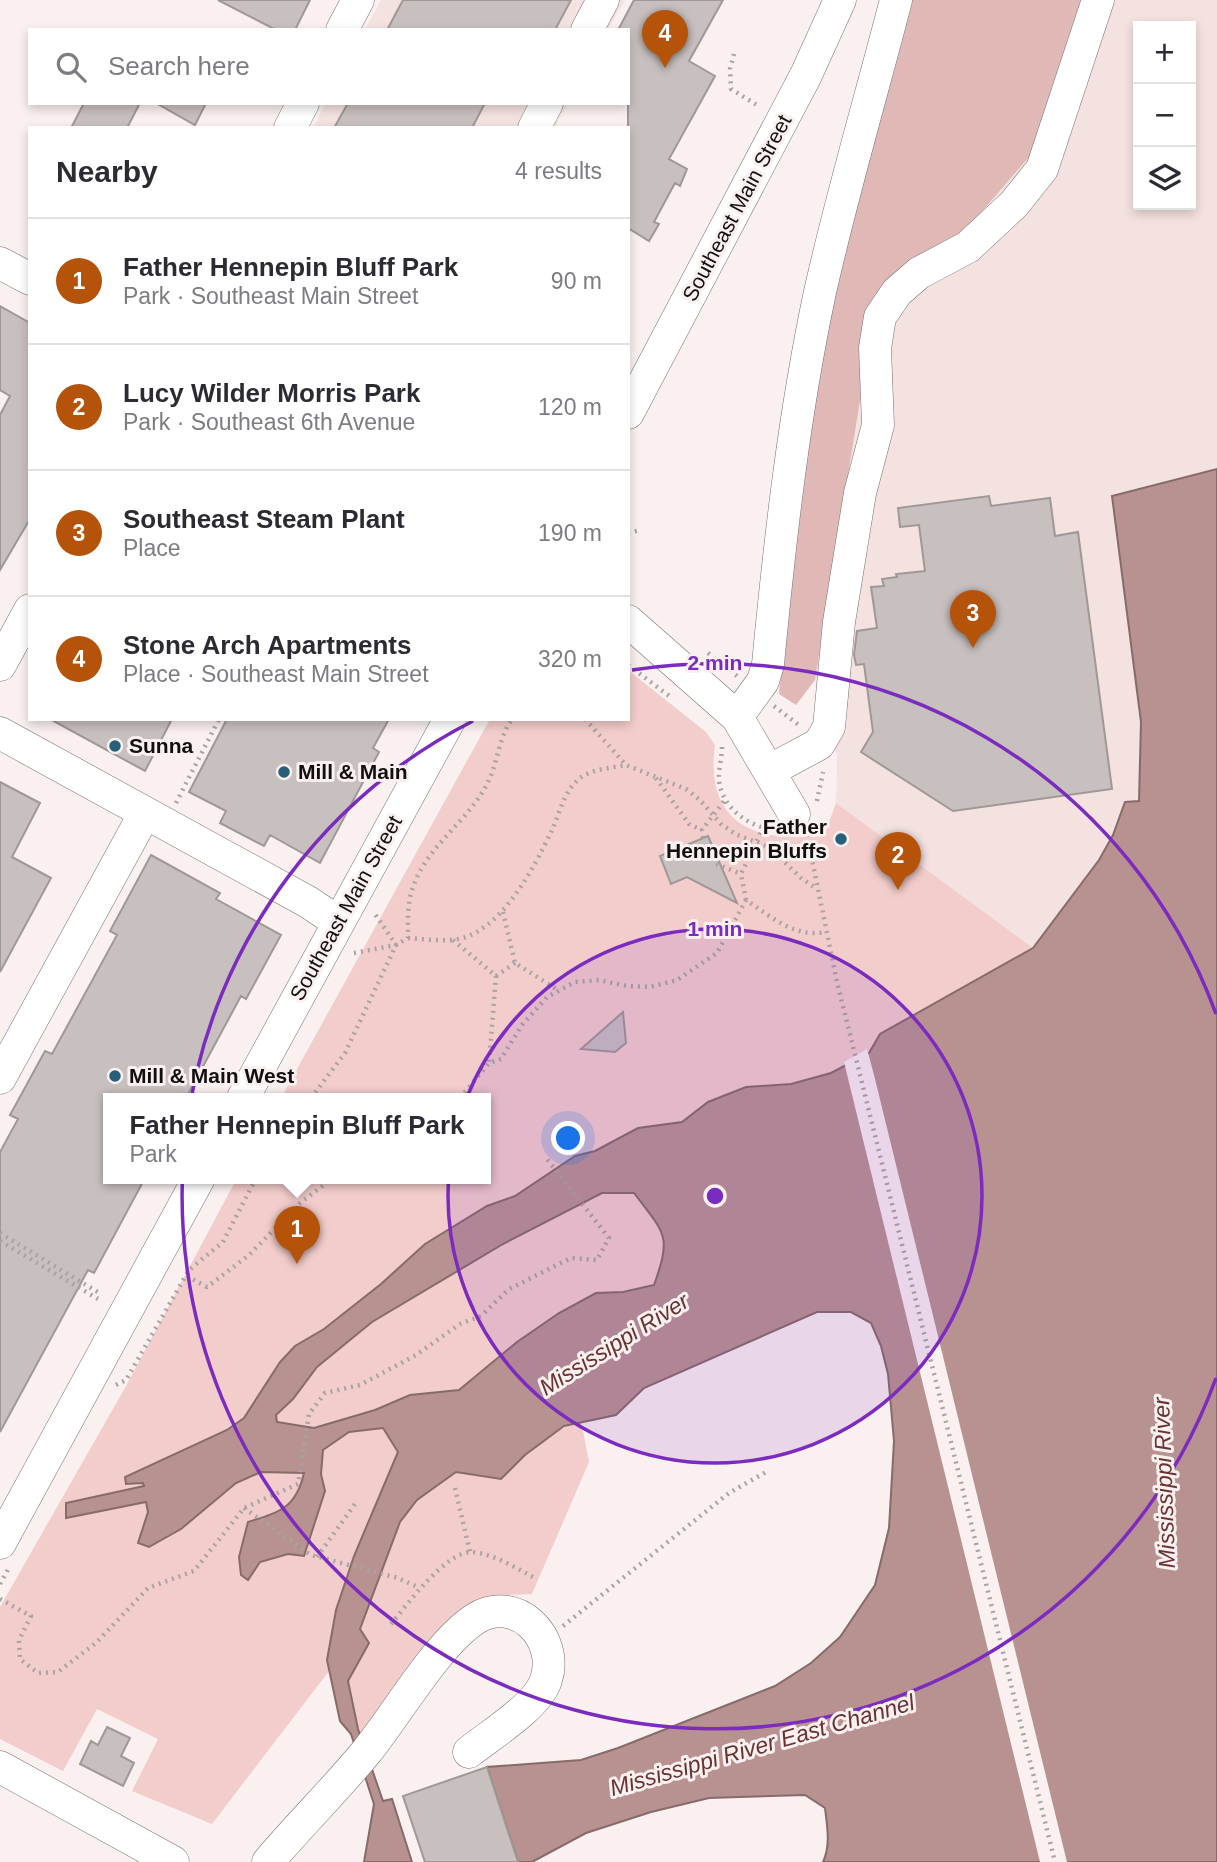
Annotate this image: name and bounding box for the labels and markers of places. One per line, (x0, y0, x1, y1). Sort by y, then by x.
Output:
pin: 4 (642, 10, 688, 68)
pin: 3 (950, 590, 996, 648)
place label: Sunna (129, 734, 193, 757)
marker: Sunna (107, 738, 123, 754)
place label: Mill & Main (298, 760, 408, 783)
marker: Mill & Main (276, 764, 292, 780)
place label: Father Hennepin Bluffs (666, 815, 827, 862)
marker: Father Hennepin Bluffs (833, 831, 849, 847)
pin: 2 (875, 832, 921, 890)
place label: Mill & Main West (129, 1064, 294, 1087)
marker: Mill & Main West (107, 1068, 123, 1084)
centre of rings (703, 1184, 727, 1208)
pin: 1 (274, 1206, 320, 1264)

